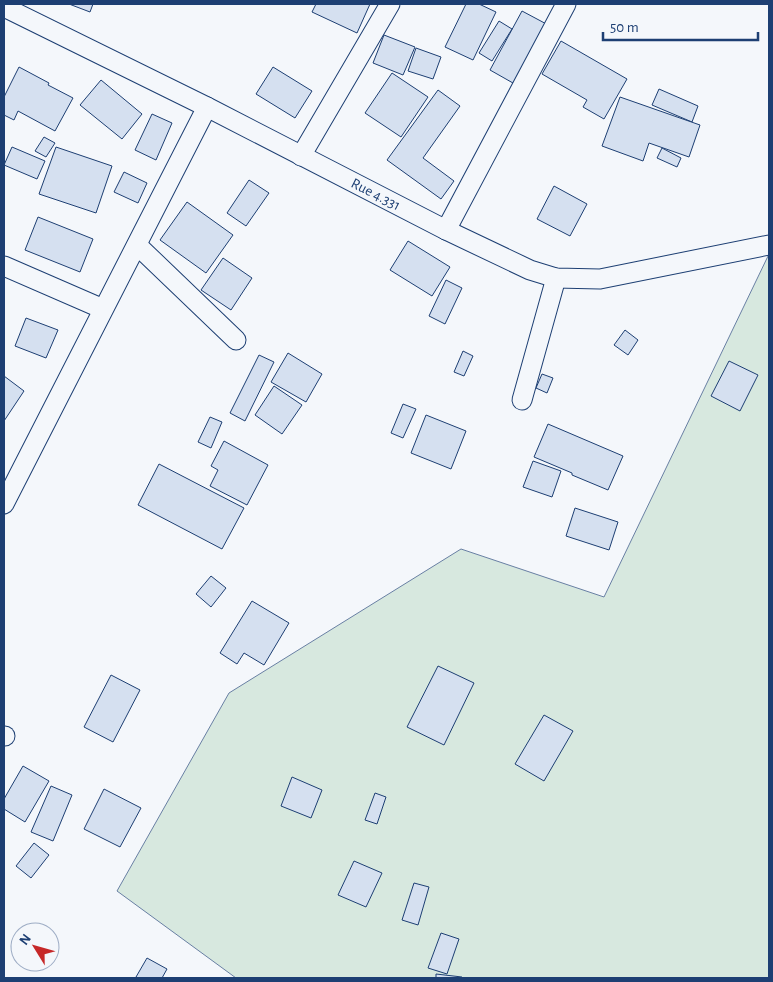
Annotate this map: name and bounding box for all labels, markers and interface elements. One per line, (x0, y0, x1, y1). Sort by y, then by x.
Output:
scale bar (603, 10, 758, 42)
text: 50 m (610, 20, 639, 35)
street label: Rue 4.331 (349, 176, 403, 213)
north arrow (10, 922, 60, 972)
text: N (17, 932, 34, 948)

